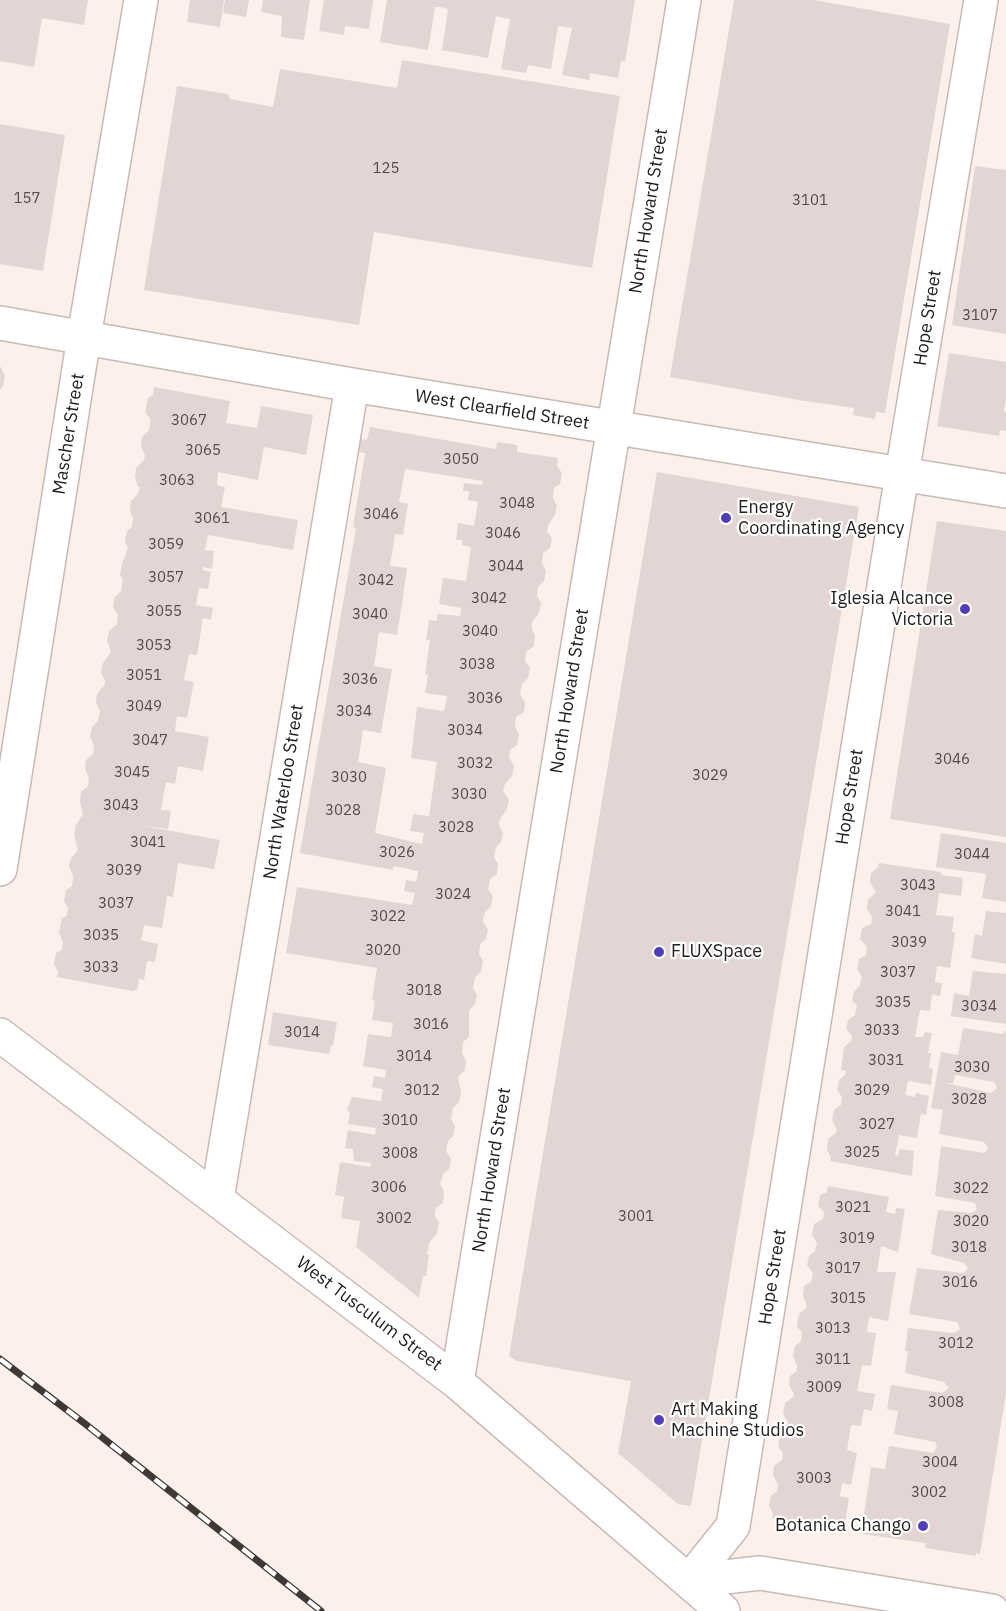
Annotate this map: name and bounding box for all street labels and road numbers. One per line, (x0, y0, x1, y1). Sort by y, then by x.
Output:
street label: North Howard Street (625, 127, 673, 295)
street label: Hope Street (910, 269, 946, 367)
street label: Mascher Street (49, 372, 89, 496)
street label: West Clearfield Street (413, 386, 591, 434)
street label: North Howard Street (546, 607, 594, 775)
street label: North Waterloo Street (259, 703, 309, 881)
street label: Hope Street (832, 748, 868, 846)
street label: North Howard Street (468, 1086, 516, 1254)
street label: Hope Street (755, 1228, 791, 1326)
street label: West Tusculum Street (292, 1252, 446, 1376)

